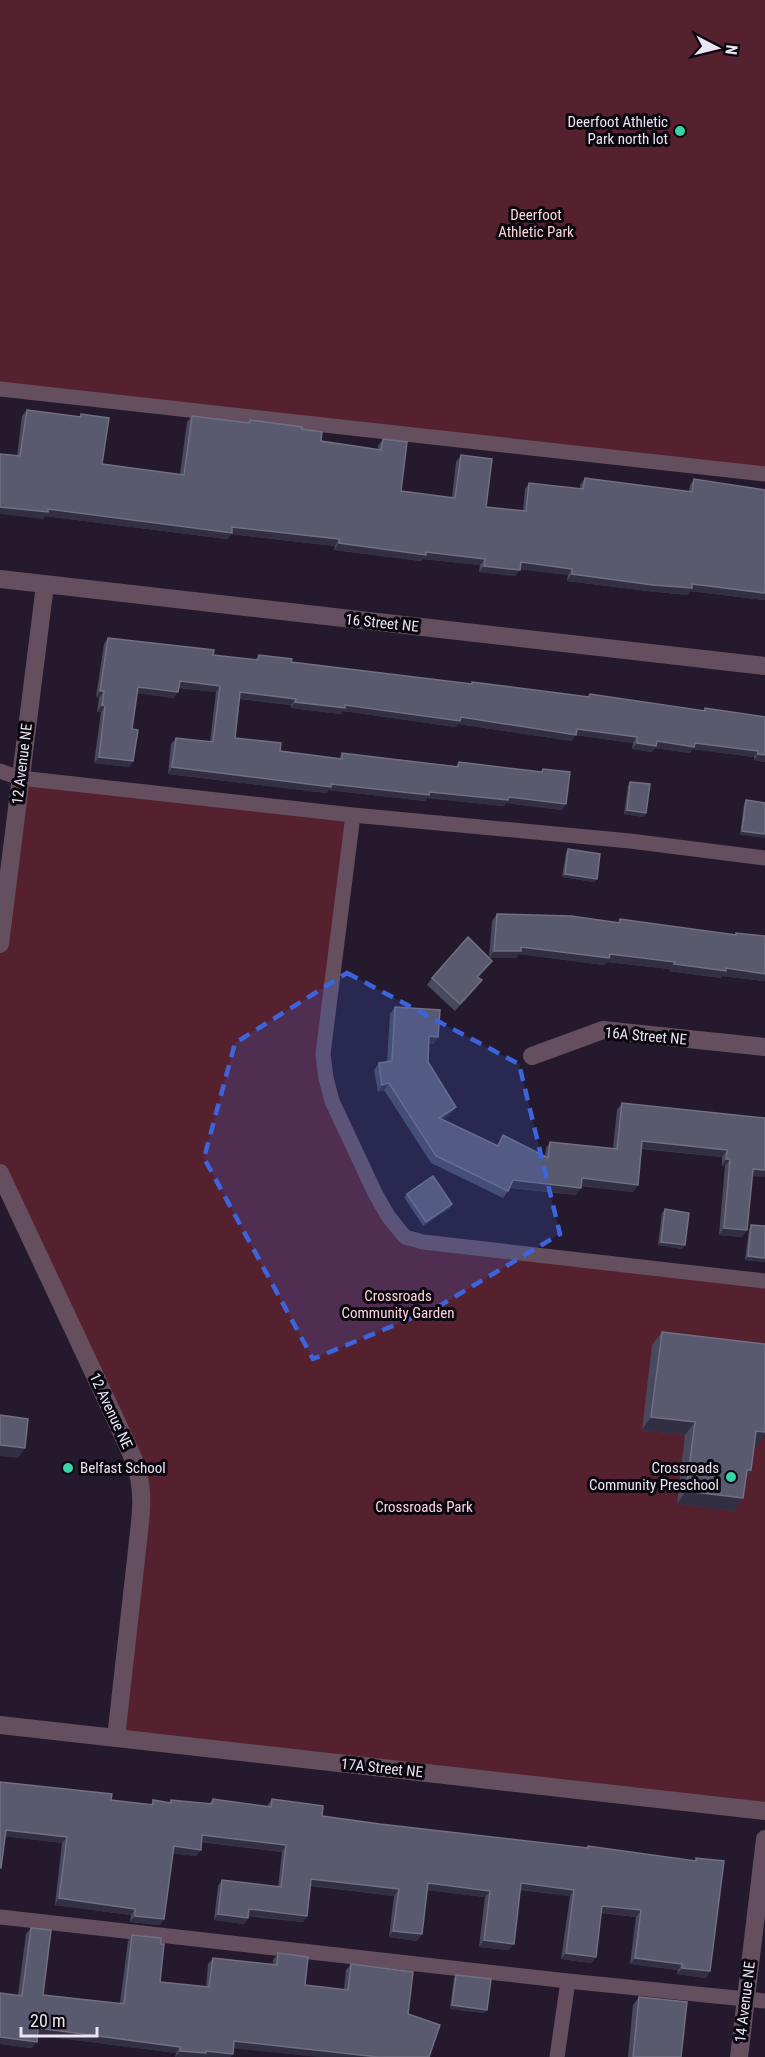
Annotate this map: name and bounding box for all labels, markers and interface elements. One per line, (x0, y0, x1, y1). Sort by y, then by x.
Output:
north arrow (687, 18, 747, 78)
text: N (721, 44, 741, 56)
place label: Deerfoot Athletic Park north lot (568, 113, 668, 148)
marker: Deerfoot Athletic Park north lot (673, 124, 687, 138)
park label: Deerfoot Athletic Park (498, 206, 574, 241)
street label: 16 Street NE (344, 610, 420, 636)
street label: 12 Avenue NE (8, 722, 36, 806)
street label: 16A Street NE (604, 1023, 688, 1049)
park label: Crossroads Community Garden (342, 1287, 454, 1322)
street label: 12 Avenue NE (86, 1370, 136, 1452)
place label: Belfast School (80, 1459, 166, 1477)
place label: Crossroads Community Preschool (589, 1459, 719, 1494)
marker: Belfast School (61, 1461, 75, 1475)
marker: Crossroads Community Preschool (724, 1470, 738, 1484)
park label: Crossroads Park (375, 1498, 473, 1516)
street label: 17A Street NE (340, 1755, 424, 1781)
street label: 14 Avenue NE (731, 1960, 759, 2044)
scale bar (21, 2000, 98, 2038)
text: 20 m (30, 2010, 65, 2031)

